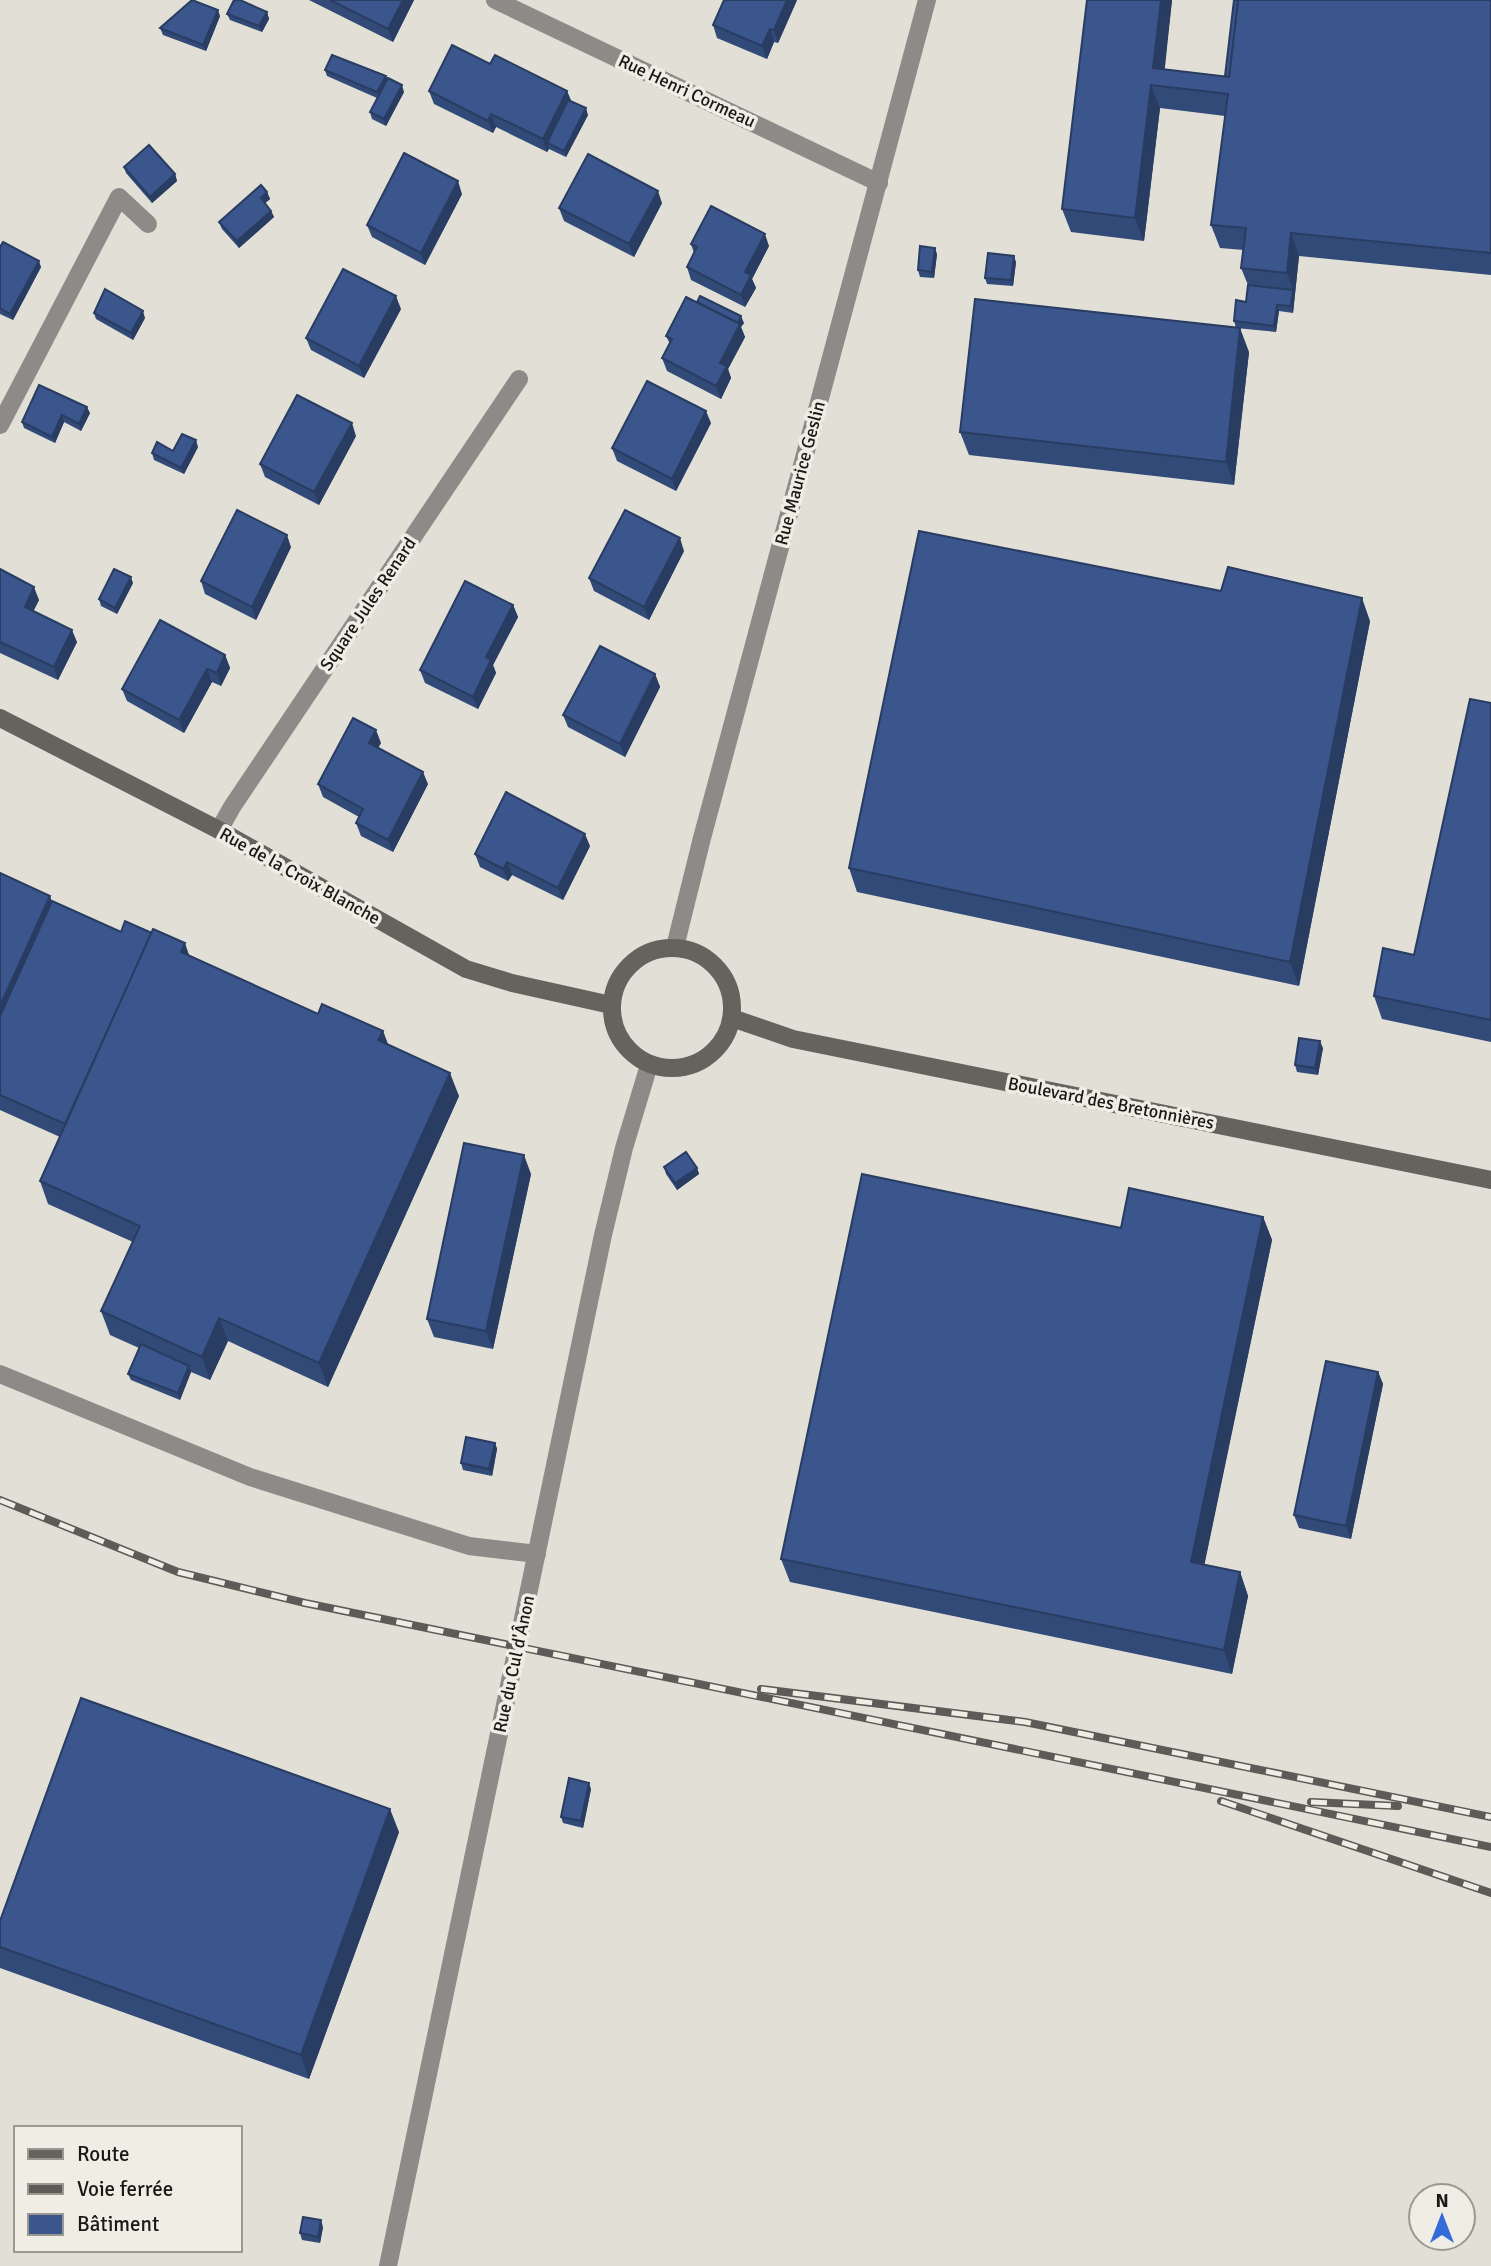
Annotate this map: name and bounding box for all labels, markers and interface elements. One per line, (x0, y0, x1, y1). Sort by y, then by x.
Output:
street label: Rue Henri Cormeau (615, 50, 759, 132)
street label: Rue Maurice Geslin (770, 399, 830, 547)
street label: Square Jules Renard (315, 533, 421, 675)
street label: Rue de la Croix Blanche (216, 823, 384, 929)
street label: Boulevard des Bretonnières (1006, 1072, 1216, 1134)
street label: Rue du Cul d'Ânon (489, 1593, 539, 1735)
legend (14, 2126, 242, 2252)
text: Route (77, 2141, 129, 2167)
text: Voie ferrée (77, 2176, 173, 2202)
north arrow (1407, 2182, 1477, 2252)
text: N (1435, 2189, 1449, 2213)
text: Bâtiment (77, 2211, 159, 2237)

